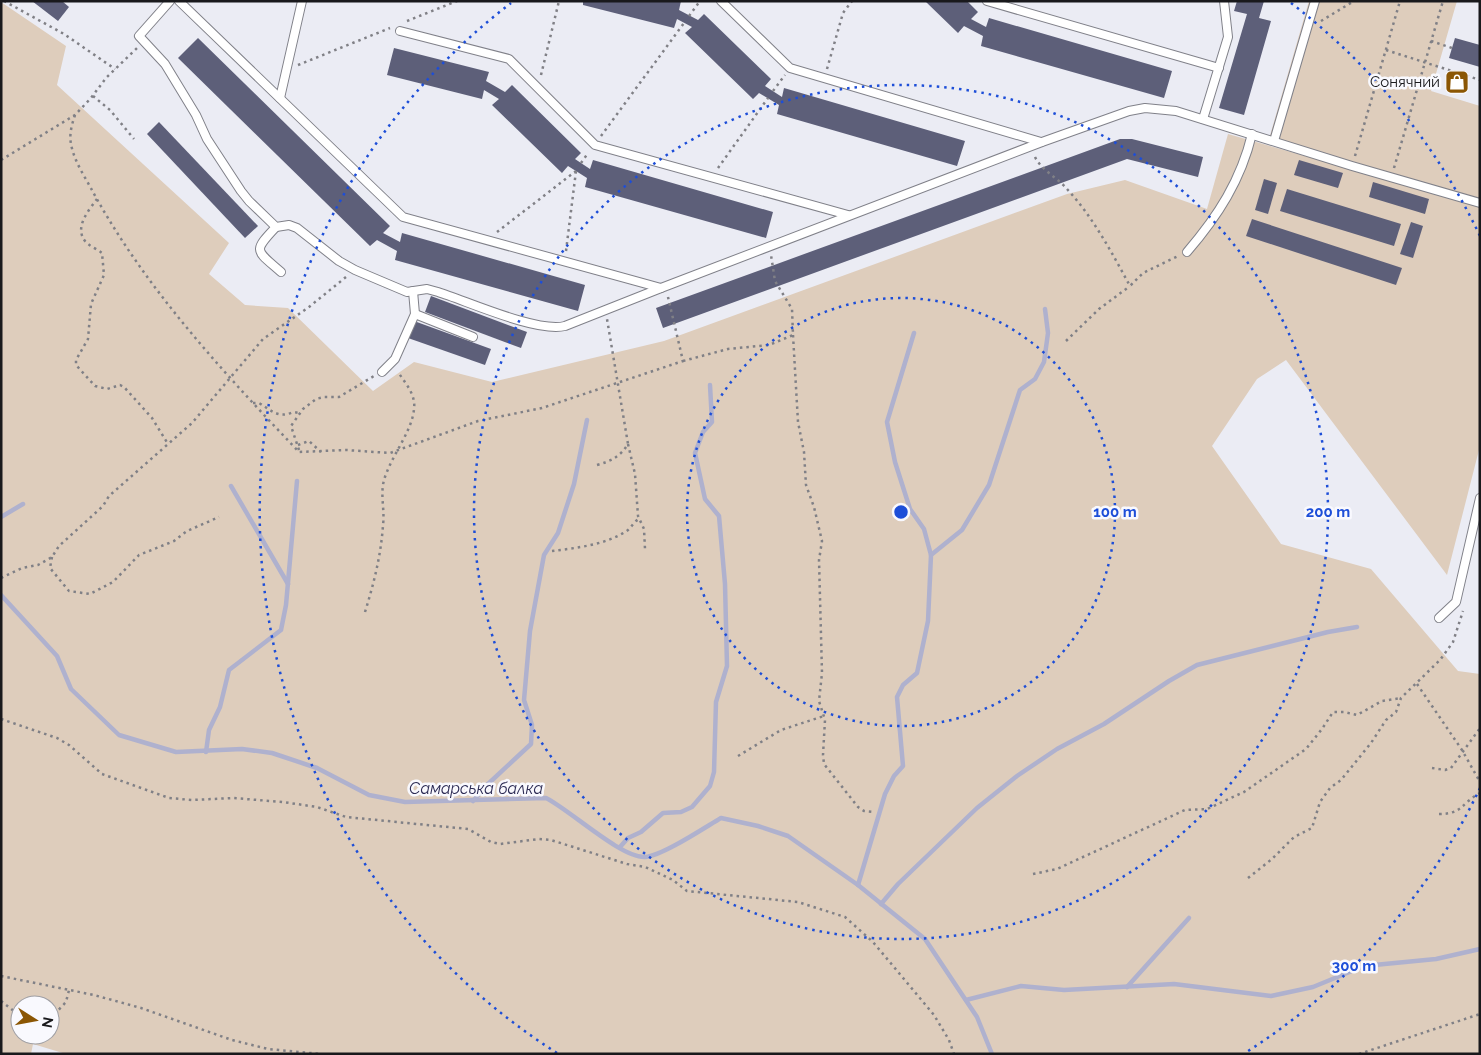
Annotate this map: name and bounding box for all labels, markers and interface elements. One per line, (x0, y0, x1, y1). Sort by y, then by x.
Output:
shop icon: Сонячний (1444, 69, 1470, 95)
place label: Сонячний (1370, 73, 1440, 91)
centre of rings (892, 503, 910, 521)
text: 100 m (1093, 503, 1137, 521)
text: 200 m (1306, 503, 1350, 521)
water label: Самарська балка (409, 779, 543, 798)
text: 300 m (1332, 957, 1376, 975)
north arrow (10, 995, 60, 1045)
text: N (39, 1016, 57, 1029)

